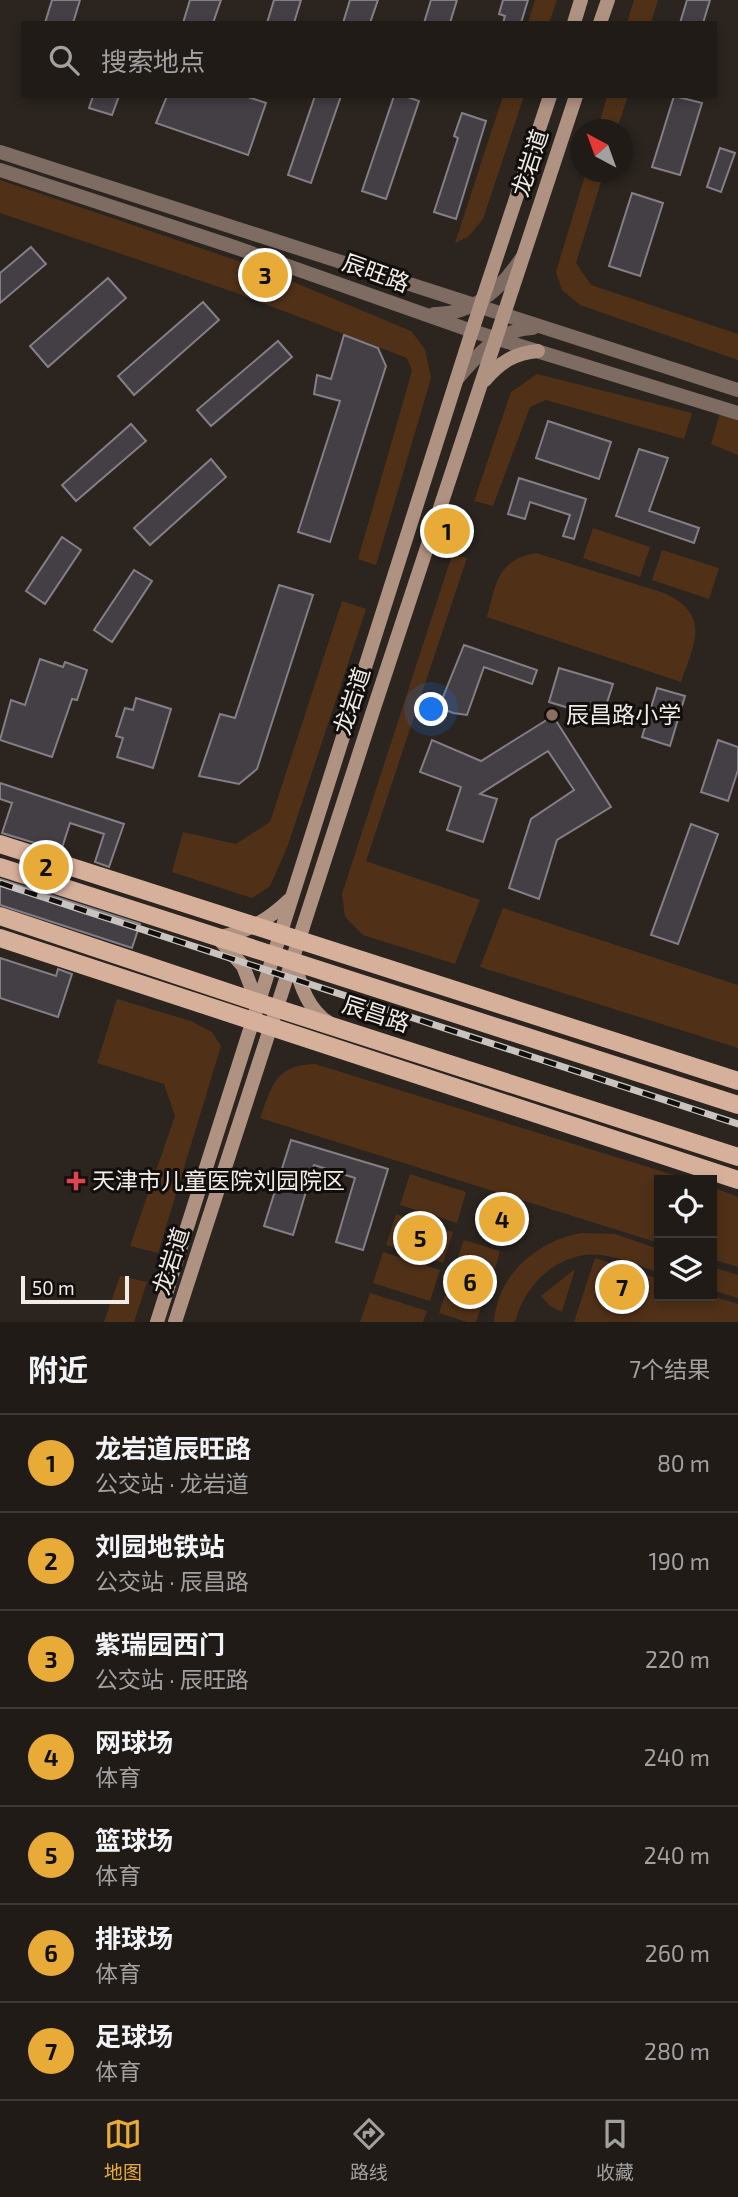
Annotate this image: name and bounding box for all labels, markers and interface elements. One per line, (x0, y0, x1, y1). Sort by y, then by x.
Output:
search box (21, 21, 717, 98)
icon: search (45, 41, 83, 79)
text: 搜索地点 (101, 45, 205, 76)
north arrow (570, 119, 633, 182)
street label: 龙岩道 (505, 126, 553, 200)
street label: 辰旺路 (339, 247, 414, 297)
pin: 3 (242, 249, 288, 301)
pin: 1 (424, 505, 470, 557)
street label: 龙岩道 (327, 664, 375, 738)
your location (414, 692, 448, 726)
place label: 辰昌路小学 (566, 700, 681, 728)
marker: 辰昌路小学 (544, 707, 560, 723)
pin: 2 (23, 841, 69, 893)
street label: 辰昌路 (339, 989, 413, 1037)
place label: 天津市儿童医院刘园院区 (92, 1166, 345, 1194)
marker: 天津市儿童医院刘园院区 (66, 1171, 86, 1191)
map controls (654, 1175, 717, 1301)
button: locate (654, 1175, 717, 1238)
pin: 4 (479, 1193, 525, 1245)
pin: 5 (397, 1212, 443, 1264)
street label: 龙岩道 (146, 1224, 194, 1298)
button: layers (654, 1238, 717, 1301)
pin: 6 (447, 1256, 493, 1308)
pin: 7 (599, 1261, 645, 1313)
scale bar (21, 1273, 130, 1305)
text: 50 m (32, 1276, 75, 1299)
text: 附近 (28, 1351, 88, 1387)
text: 7个结果 (629, 1355, 710, 1383)
text: 龙岩道辰旺路 (95, 1432, 251, 1463)
text: 1 (46, 1449, 56, 1477)
text: 80 m (657, 1449, 710, 1477)
text: 公交站 · 龙岩道 (95, 1469, 249, 1497)
text: 刘园地铁站 (95, 1530, 225, 1561)
text: 2 (44, 1547, 58, 1575)
text: 190 m (649, 1547, 710, 1575)
text: 公交站 · 辰昌路 (95, 1567, 249, 1595)
text: 紫瑞园西门 (95, 1628, 225, 1659)
text: 3 (44, 1645, 58, 1673)
text: 220 m (645, 1645, 710, 1673)
text: 公交站 · 辰旺路 (95, 1665, 249, 1693)
text: 网球场 (95, 1726, 173, 1757)
text: 4 (44, 1743, 58, 1771)
text: 240 m (644, 1743, 710, 1771)
text: 体育 (95, 1763, 141, 1791)
text: 篮球场 (95, 1824, 173, 1855)
text: 5 (45, 1841, 57, 1869)
text: 240 m (644, 1841, 710, 1869)
text: 体育 (95, 1861, 141, 1889)
text: 排球场 (95, 1922, 173, 1953)
text: 6 (44, 1939, 58, 1967)
text: 260 m (645, 1939, 710, 1967)
text: 体育 (95, 1959, 141, 1987)
text: 足球场 (95, 2020, 173, 2051)
text: 7 (45, 2037, 57, 2065)
text: 280 m (644, 2037, 710, 2065)
text: 体育 (95, 2057, 141, 2085)
tab: 地图 (104, 2115, 142, 2184)
tab: 路线 (350, 2115, 388, 2184)
tab: 收藏 (596, 2115, 634, 2184)

